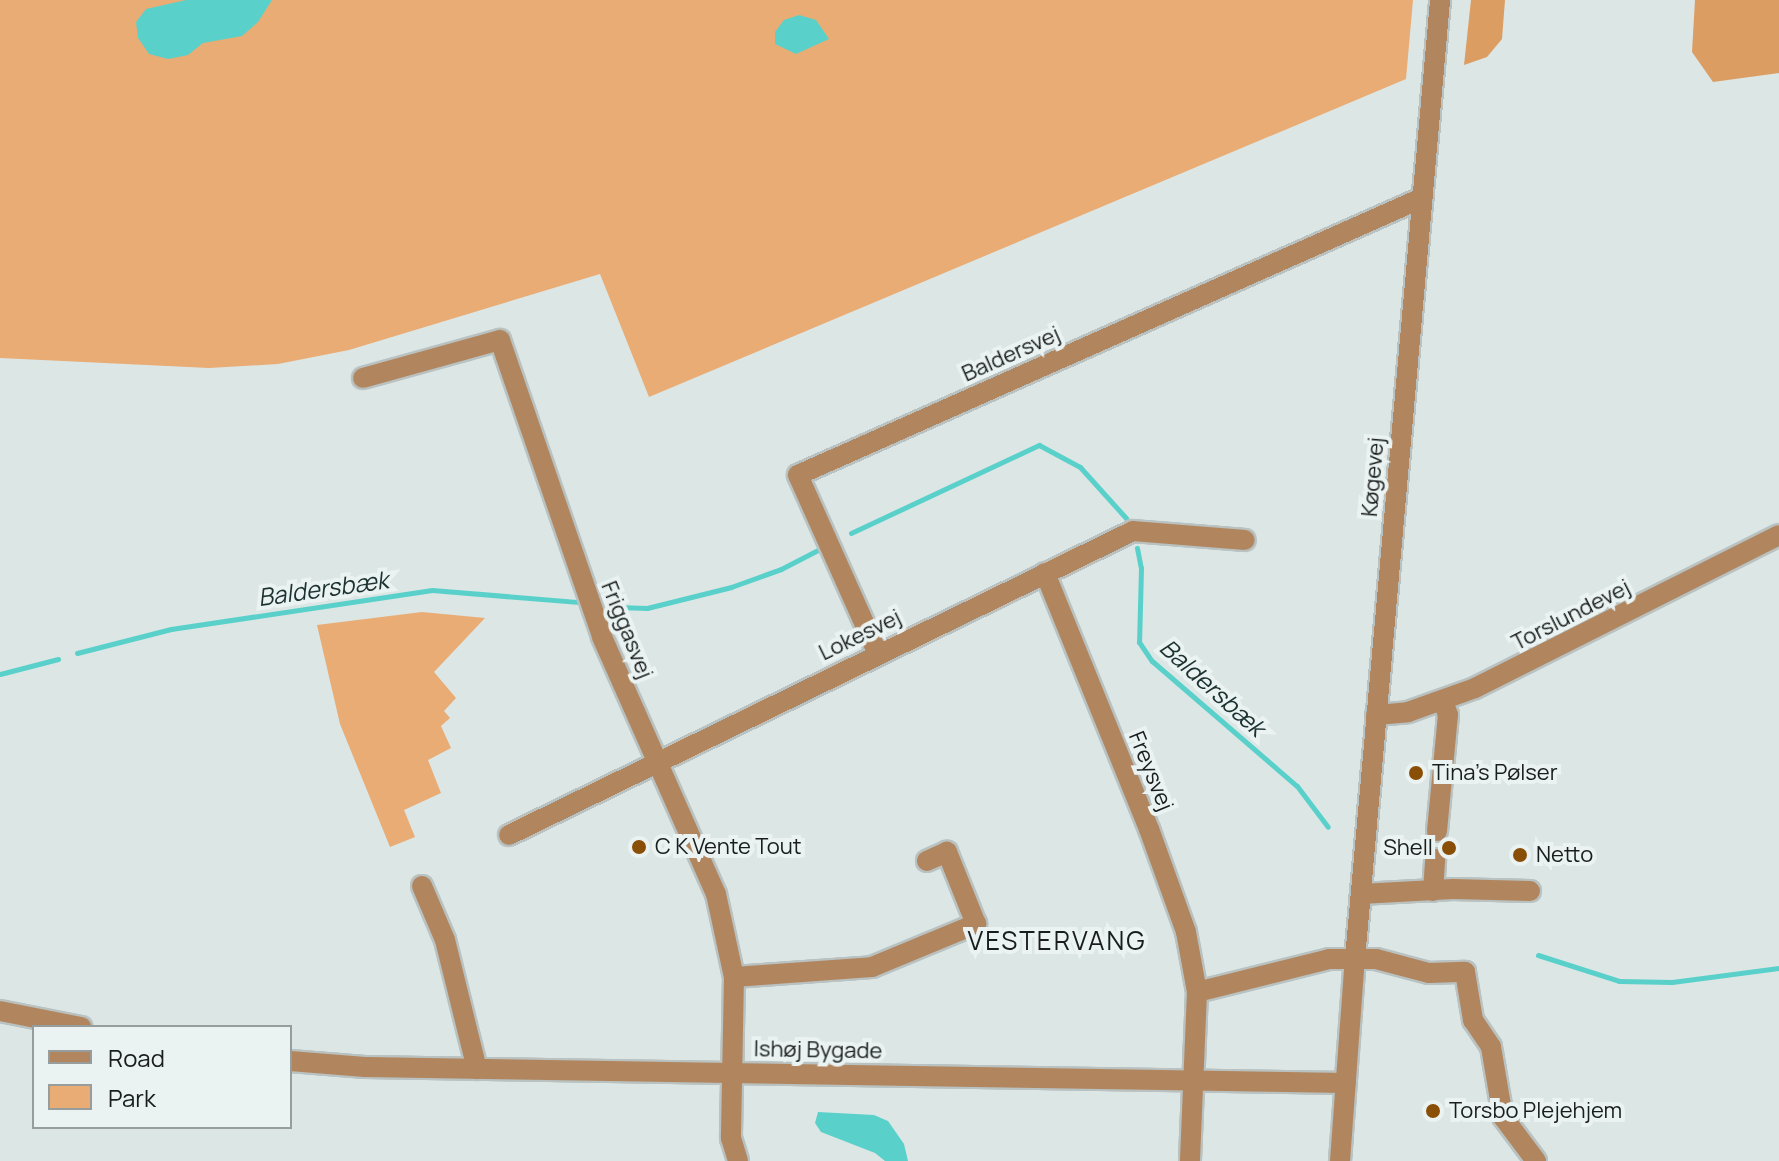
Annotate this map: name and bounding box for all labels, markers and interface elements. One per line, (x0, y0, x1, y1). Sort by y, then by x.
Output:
street label: Baldersvej (958, 321, 1064, 387)
street label: Køgevej (1356, 436, 1390, 518)
water label: Baldersbæk (256, 565, 390, 611)
street label: Torslundevej (1507, 574, 1635, 656)
street label: Friggasvej (596, 577, 658, 683)
street label: Lokesvej (815, 604, 905, 666)
water label: Baldersbæk (1155, 632, 1271, 742)
street label: Freysvej (1123, 727, 1179, 815)
place label: Tina's Pølser (1432, 760, 1558, 786)
marker: Tina's Pølser (1407, 764, 1425, 782)
place label: C K Vente Tout (655, 834, 802, 860)
place label: Shell (1383, 835, 1433, 861)
marker: C K Vente Tout (630, 838, 648, 856)
marker: Shell (1440, 839, 1458, 857)
place label: Netto (1536, 842, 1593, 868)
marker: Netto (1511, 846, 1529, 864)
district label: VESTERVANG (967, 925, 1147, 957)
legend (32, 1025, 292, 1129)
street label: Ishøj Bygade (753, 1036, 883, 1064)
text: Road (108, 1041, 165, 1074)
text: Park (108, 1081, 156, 1114)
place label: Torsbo Plejehjem (1449, 1098, 1622, 1124)
marker: Torsbo Plejehjem (1424, 1102, 1442, 1120)

